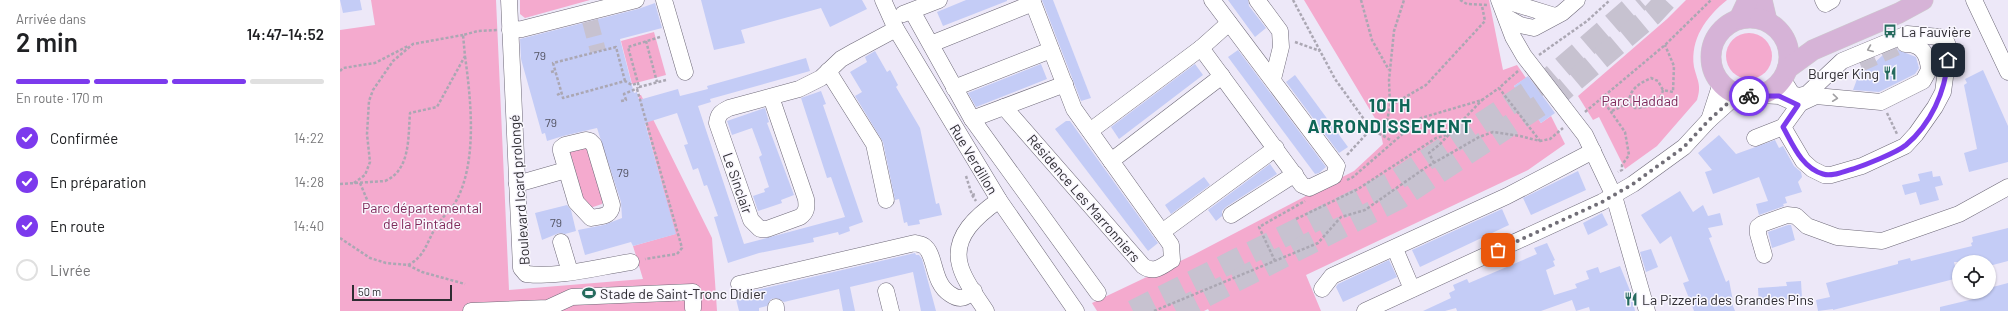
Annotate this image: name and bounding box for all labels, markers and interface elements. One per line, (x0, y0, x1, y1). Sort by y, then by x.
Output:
text: Arrivée dans (16, 11, 86, 27)
bus stop icon: La Fauvière (1882, 23, 1898, 39)
place label: La Fauvière (1901, 23, 1971, 40)
text: 14:47–14:52 (247, 25, 324, 43)
text: 2 min (16, 26, 78, 57)
pin (1931, 43, 1965, 77)
one-way arrow (1867, 44, 1875, 52)
house number: 79 (534, 48, 546, 62)
icon: home (1937, 49, 1959, 71)
place label: Burger King (1808, 65, 1879, 82)
restaurant icon: Burger King (1882, 65, 1898, 81)
courier (1729, 76, 1769, 116)
icon: bike (1738, 85, 1760, 107)
text: En route · 170 m (16, 90, 103, 106)
park label: Parc Haddad (1602, 92, 1678, 109)
one-way arrow (1832, 93, 1838, 102)
district label: 10TH ARRONDISSEMENT (1308, 94, 1472, 137)
street label: Boulevard Icard prolongé (505, 114, 533, 266)
house number: 79 (545, 115, 557, 129)
street label: Rue Verdillon (946, 121, 1002, 197)
icon: check (16, 127, 38, 149)
text: Confirmée (50, 129, 118, 147)
text: 14:22 (294, 130, 324, 146)
street label: Résidence Les Marronniers (1024, 131, 1144, 266)
street label: Le Sinclair (720, 150, 756, 216)
house number: 79 (617, 165, 629, 179)
icon: check (16, 171, 38, 193)
text: En préparation (50, 173, 146, 191)
text: 14:28 (294, 174, 324, 190)
park label: Parc départemental de la Pintade (362, 199, 482, 232)
icon: check (16, 215, 38, 237)
house number: 79 (550, 215, 562, 229)
text: En route (50, 217, 105, 235)
text: 14:40 (293, 218, 324, 234)
pin (1481, 233, 1515, 267)
icon: bag (1487, 239, 1509, 261)
map controls (1952, 255, 1996, 299)
button: locate (1952, 255, 1996, 299)
text: Livrée (50, 261, 91, 279)
scale bar (352, 283, 452, 302)
text: 50 m (358, 285, 381, 298)
sports icon: Stade de Saint-Tronc Didier (581, 285, 597, 301)
place label: Stade de Saint-Tronc Didier (600, 285, 766, 302)
restaurant icon: La Pizzeria des Grandes Pins (1623, 291, 1639, 307)
place label: La Pizzeria des Grandes Pins (1642, 291, 1814, 308)

